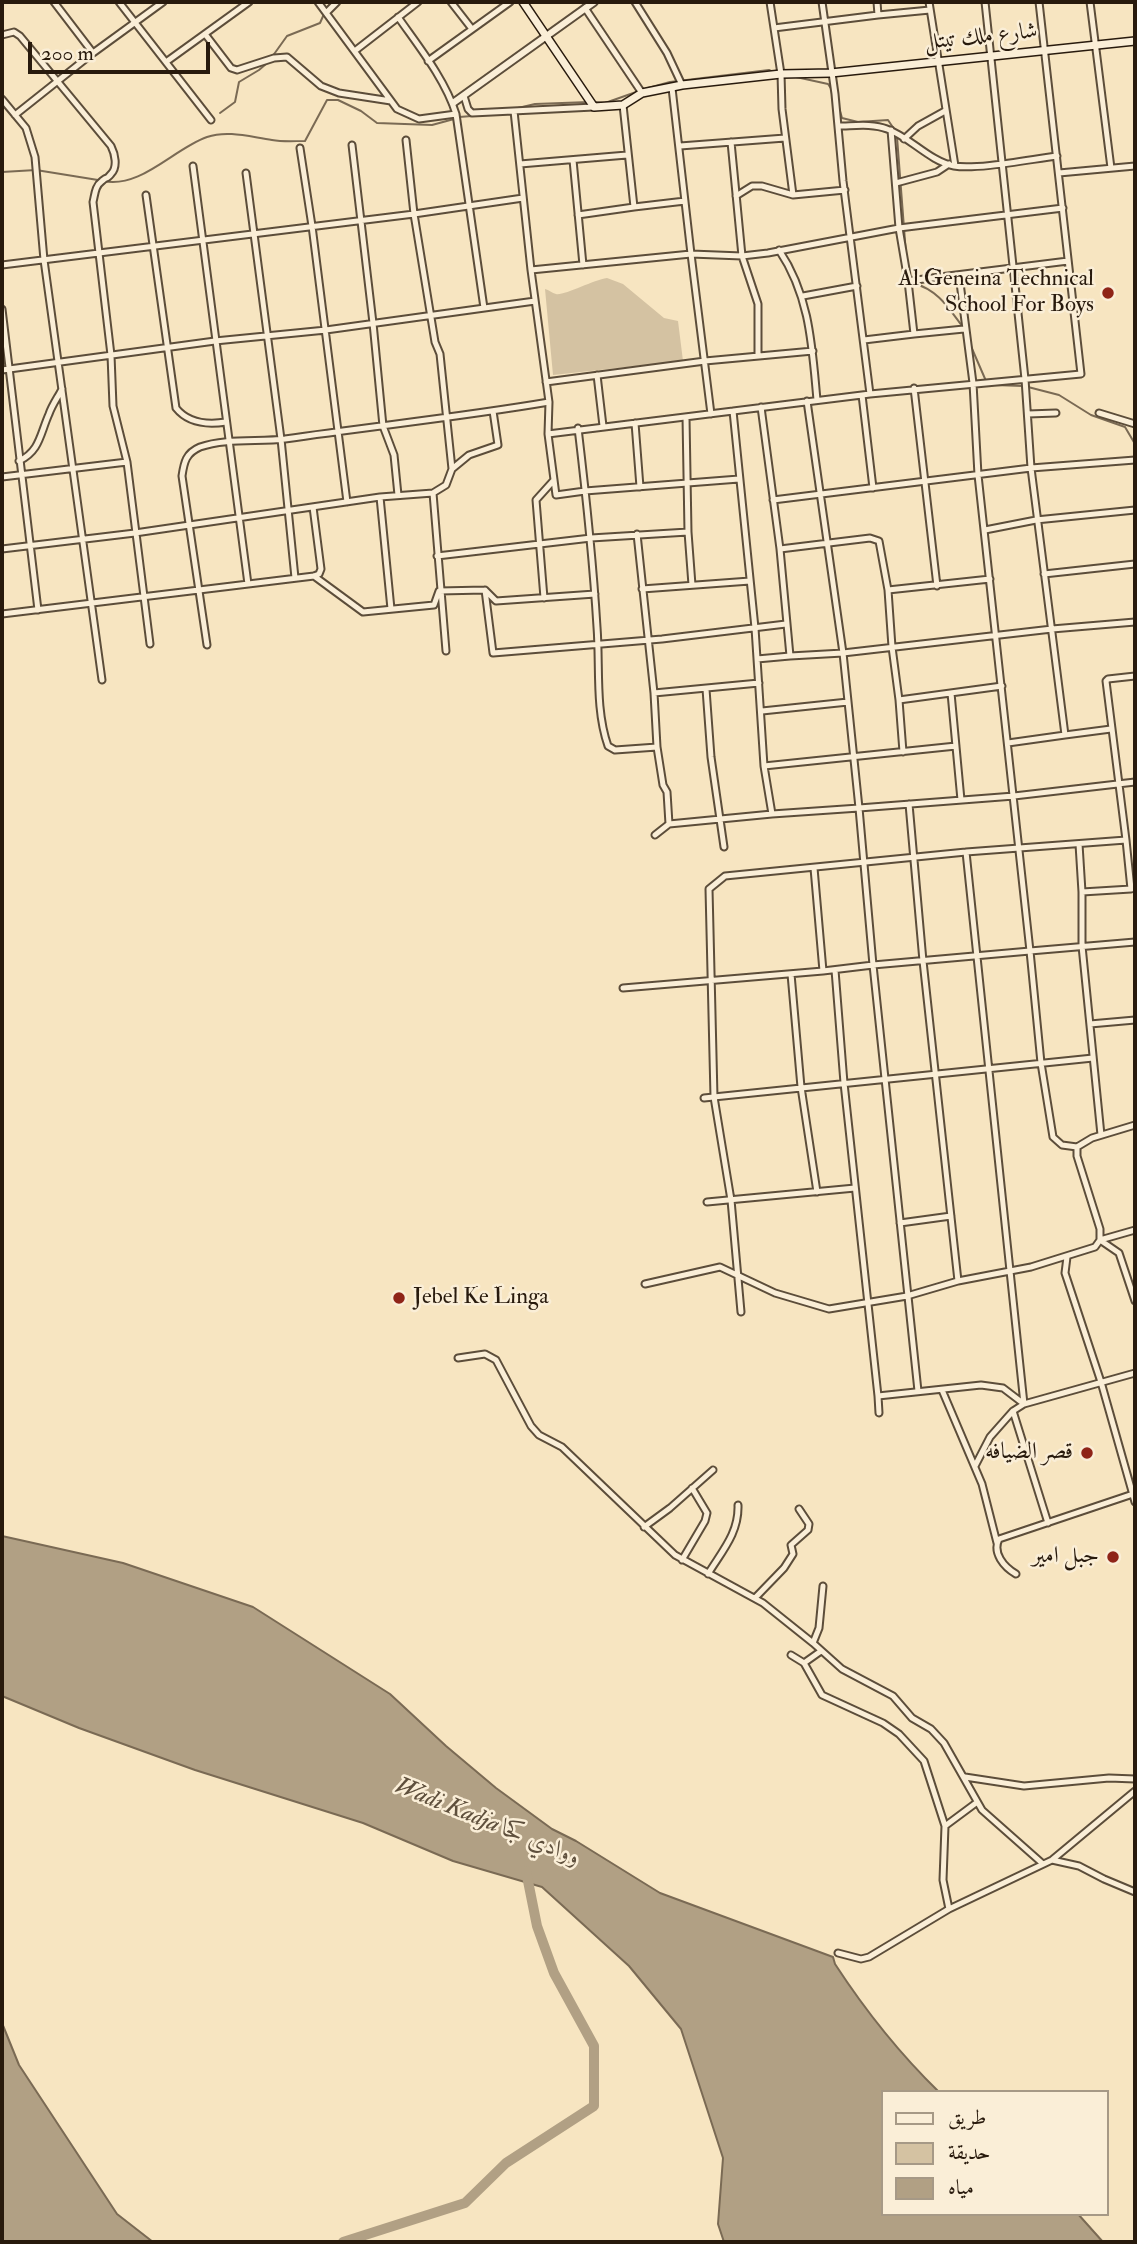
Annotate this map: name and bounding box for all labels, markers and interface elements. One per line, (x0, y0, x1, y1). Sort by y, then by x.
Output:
street label: شارع ملك تيتل (923, 18, 1039, 58)
scale bar (32, 28, 214, 72)
text: 200 m (41, 40, 94, 67)
place label: Al Geneina Technical School For Boys (898, 266, 1094, 320)
marker: Al Geneina Technical School For Boys (1100, 285, 1116, 301)
place label: Jebel Ke Linga (413, 1284, 549, 1312)
marker: Jebel Ke Linga (391, 1290, 407, 1306)
place label: قصر الضيافه (985, 1439, 1073, 1467)
marker: قصر الضيافه (1079, 1445, 1095, 1461)
place label: جبل امير (1032, 1543, 1099, 1571)
marker: جبل امير (1105, 1549, 1121, 1565)
water label: Wadi Kadja ووادي كجا (390, 1773, 584, 1873)
legend (881, 2090, 1109, 2216)
text: طريق (948, 2104, 986, 2131)
text: حديقة (948, 2139, 991, 2166)
text: مياه (948, 2174, 974, 2201)

